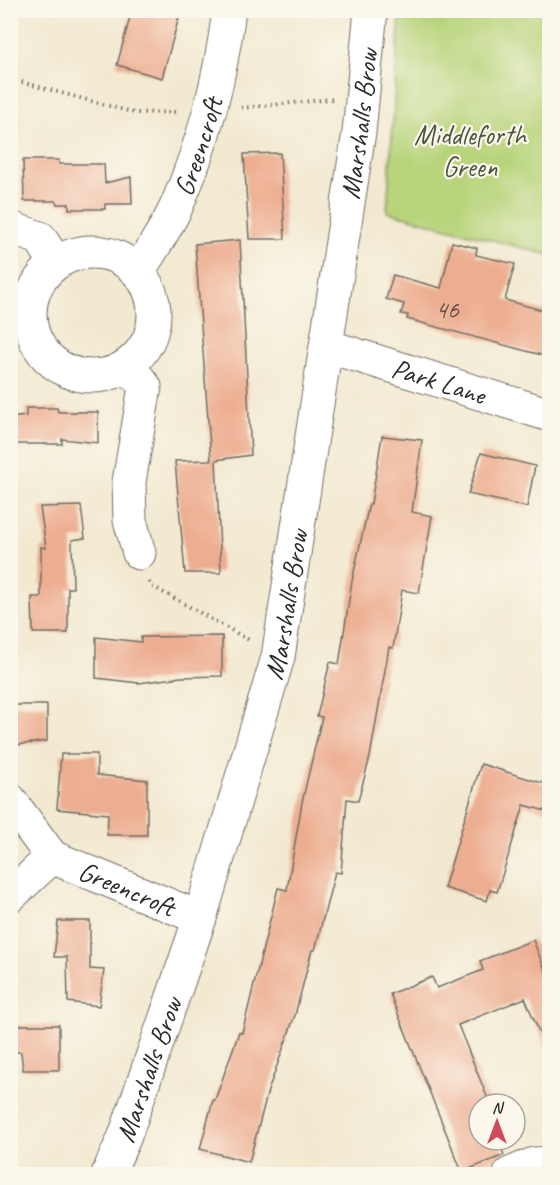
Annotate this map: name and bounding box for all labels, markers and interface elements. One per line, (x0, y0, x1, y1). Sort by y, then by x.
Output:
street label: Marshalls Brow (332, 45, 385, 201)
street label: Greencroft (166, 91, 231, 201)
park label: Middleforth Green (414, 117, 528, 184)
house number: 46 (435, 293, 460, 326)
street label: Park Lane (388, 350, 492, 413)
street label: Marshalls Brow (255, 525, 316, 683)
street label: Greencroft (73, 853, 183, 925)
street label: Marshalls Brow (107, 990, 190, 1147)
north arrow (467, 1092, 527, 1152)
text: N (492, 1098, 505, 1118)

